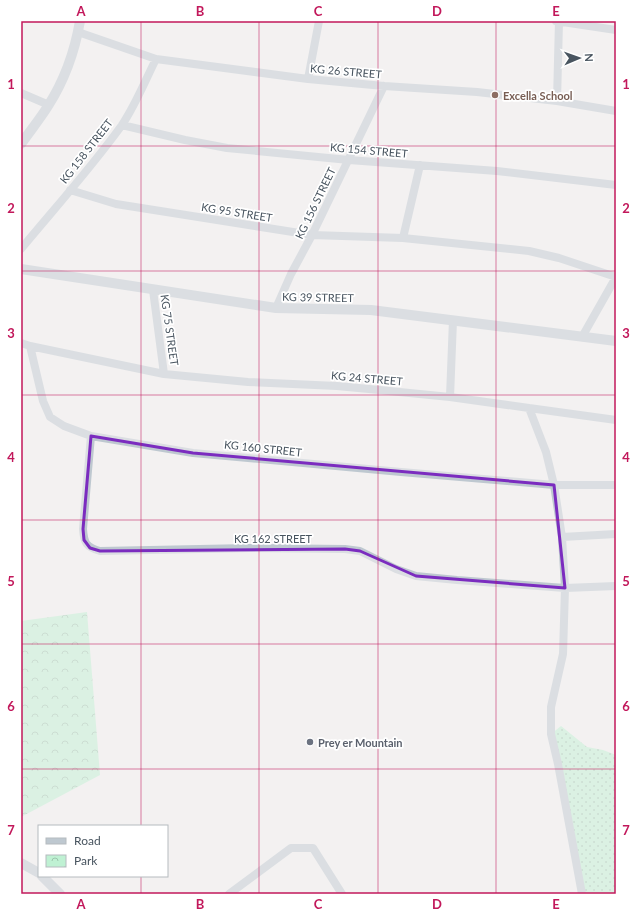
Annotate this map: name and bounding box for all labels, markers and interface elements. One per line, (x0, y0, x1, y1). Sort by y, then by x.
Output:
text: A (75, 3, 86, 19)
text: B (196, 3, 205, 19)
text: C (314, 3, 323, 19)
text: D (432, 3, 442, 19)
text: E (552, 3, 560, 19)
north arrow (559, 38, 599, 78)
text: N (583, 53, 596, 62)
street label: KG 26 STREET (310, 61, 383, 81)
text: 1 (7, 76, 15, 92)
text: 1 (622, 76, 630, 92)
place label: Excella School (503, 89, 573, 102)
marker: Excella School (490, 90, 500, 100)
street label: KG 158 STREET (57, 116, 115, 186)
street label: KG 154 STREET (329, 140, 409, 160)
street label: KG 156 STREET (292, 165, 338, 241)
text: 2 (7, 200, 15, 216)
street label: KG 95 STREET (201, 200, 274, 224)
text: 2 (622, 200, 630, 216)
street label: KG 39 STREET (282, 290, 355, 304)
street label: KG 75 STREET (159, 294, 182, 367)
text: 3 (7, 325, 15, 341)
text: 3 (622, 325, 630, 341)
street label: KG 24 STREET (331, 368, 404, 388)
street label: KG 160 STREET (223, 437, 303, 459)
text: 4 (7, 449, 15, 465)
text: 4 (622, 449, 630, 465)
street label: KG 162 STREET (234, 532, 313, 545)
text: 5 (7, 573, 15, 589)
text: 5 (622, 573, 630, 589)
text: 6 (7, 698, 15, 714)
text: 6 (622, 698, 630, 714)
place label: Prey er Mountain (318, 736, 403, 749)
marker: Prey er Mountain (305, 737, 315, 747)
text: 7 (7, 822, 15, 838)
text: 7 (622, 822, 630, 838)
legend (38, 825, 168, 877)
text: Road (74, 833, 101, 848)
text: Park (74, 853, 98, 868)
text: A (75, 896, 86, 912)
text: B (196, 896, 205, 912)
text: C (314, 896, 323, 912)
text: D (432, 896, 442, 912)
text: E (552, 896, 560, 912)

